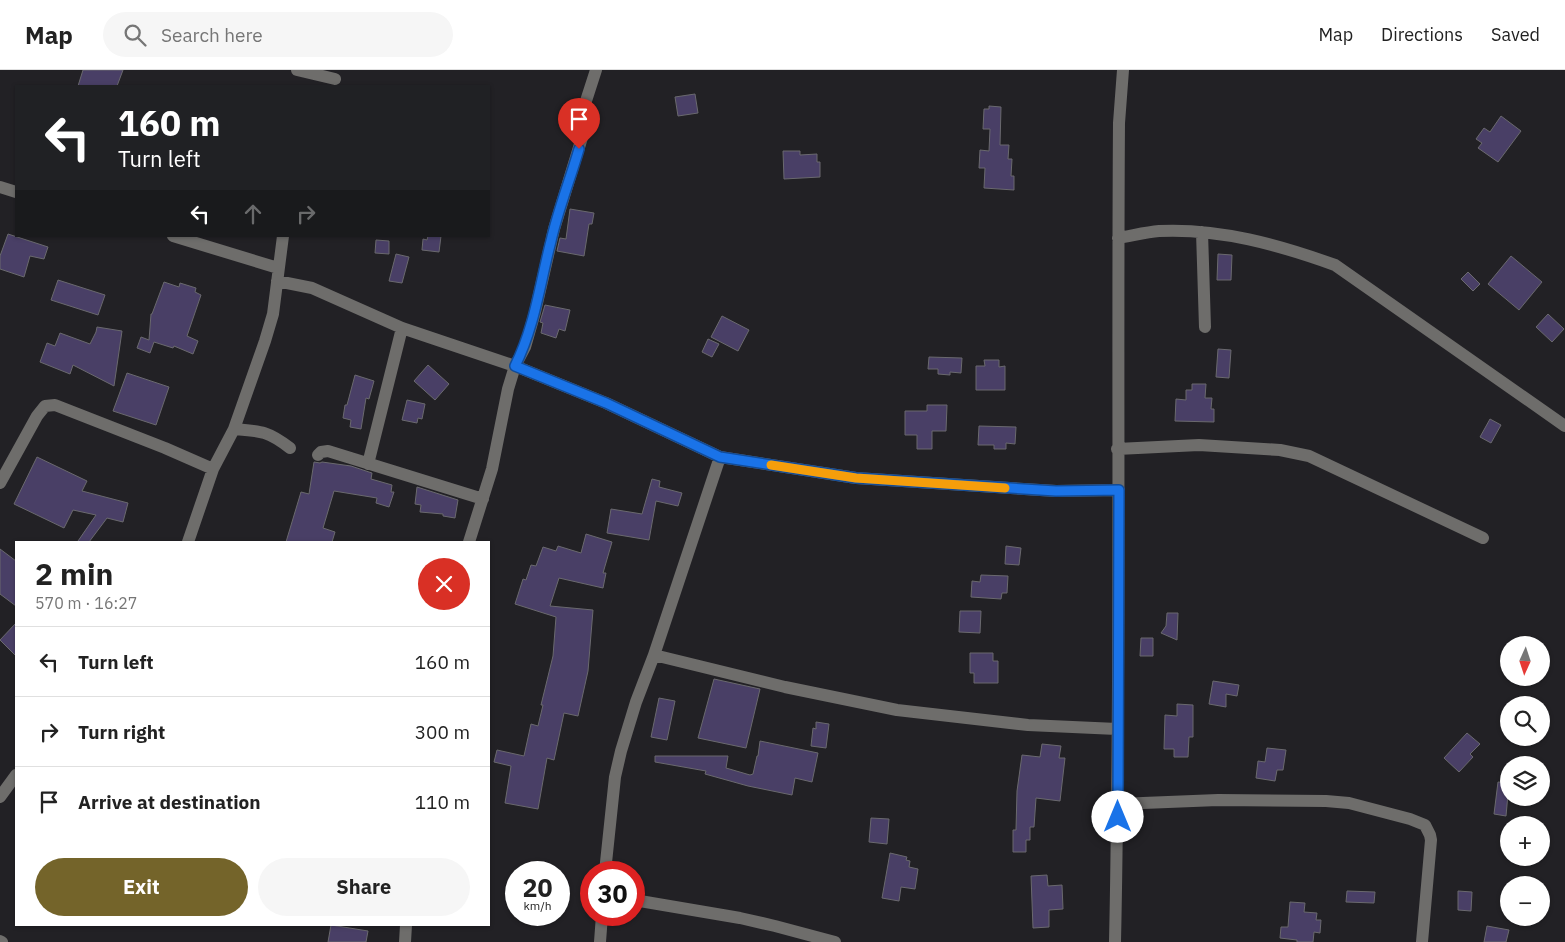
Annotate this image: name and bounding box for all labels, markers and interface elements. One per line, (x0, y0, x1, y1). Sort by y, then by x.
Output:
search box (103, 12, 453, 57)
text: Map (25, 19, 73, 51)
icon: search (121, 21, 149, 49)
text: Search here (161, 23, 263, 47)
text: Map (1318, 23, 1353, 46)
text: Directions (1381, 23, 1463, 46)
text: Saved (1491, 23, 1540, 46)
pin (558, 98, 600, 149)
text: 160 m (118, 100, 221, 146)
icon: left (35, 105, 100, 170)
icon: arrive (565, 105, 593, 133)
text: Turn left (118, 144, 201, 173)
icon: left (186, 200, 214, 228)
icon: ahead (239, 200, 267, 228)
icon: right (292, 200, 320, 228)
text: 2 min (35, 554, 113, 593)
button: close (418, 558, 470, 610)
text: 570 m · 16:27 (35, 593, 137, 613)
north arrow (1500, 636, 1550, 686)
map controls (1500, 636, 1550, 926)
icon: left (35, 648, 63, 676)
text: Turn left (78, 650, 154, 674)
text: 160 m (415, 650, 470, 674)
button: search (1500, 696, 1550, 746)
icon: right (35, 718, 63, 746)
text: Turn right (78, 720, 165, 744)
text: 300 m (415, 720, 470, 744)
button: layers (1500, 756, 1550, 806)
icon: arrive (35, 788, 63, 816)
text: Arrive at destination (78, 790, 261, 814)
text: 110 m (415, 790, 470, 814)
position arrow (1091, 790, 1143, 842)
button: + (1500, 816, 1550, 866)
button: Exit (35, 858, 248, 916)
button: Share (258, 858, 470, 916)
speed limit sign: 30 (580, 861, 645, 926)
text: 20 (522, 871, 553, 904)
button: − (1500, 876, 1550, 926)
text: km/h (523, 898, 552, 913)

